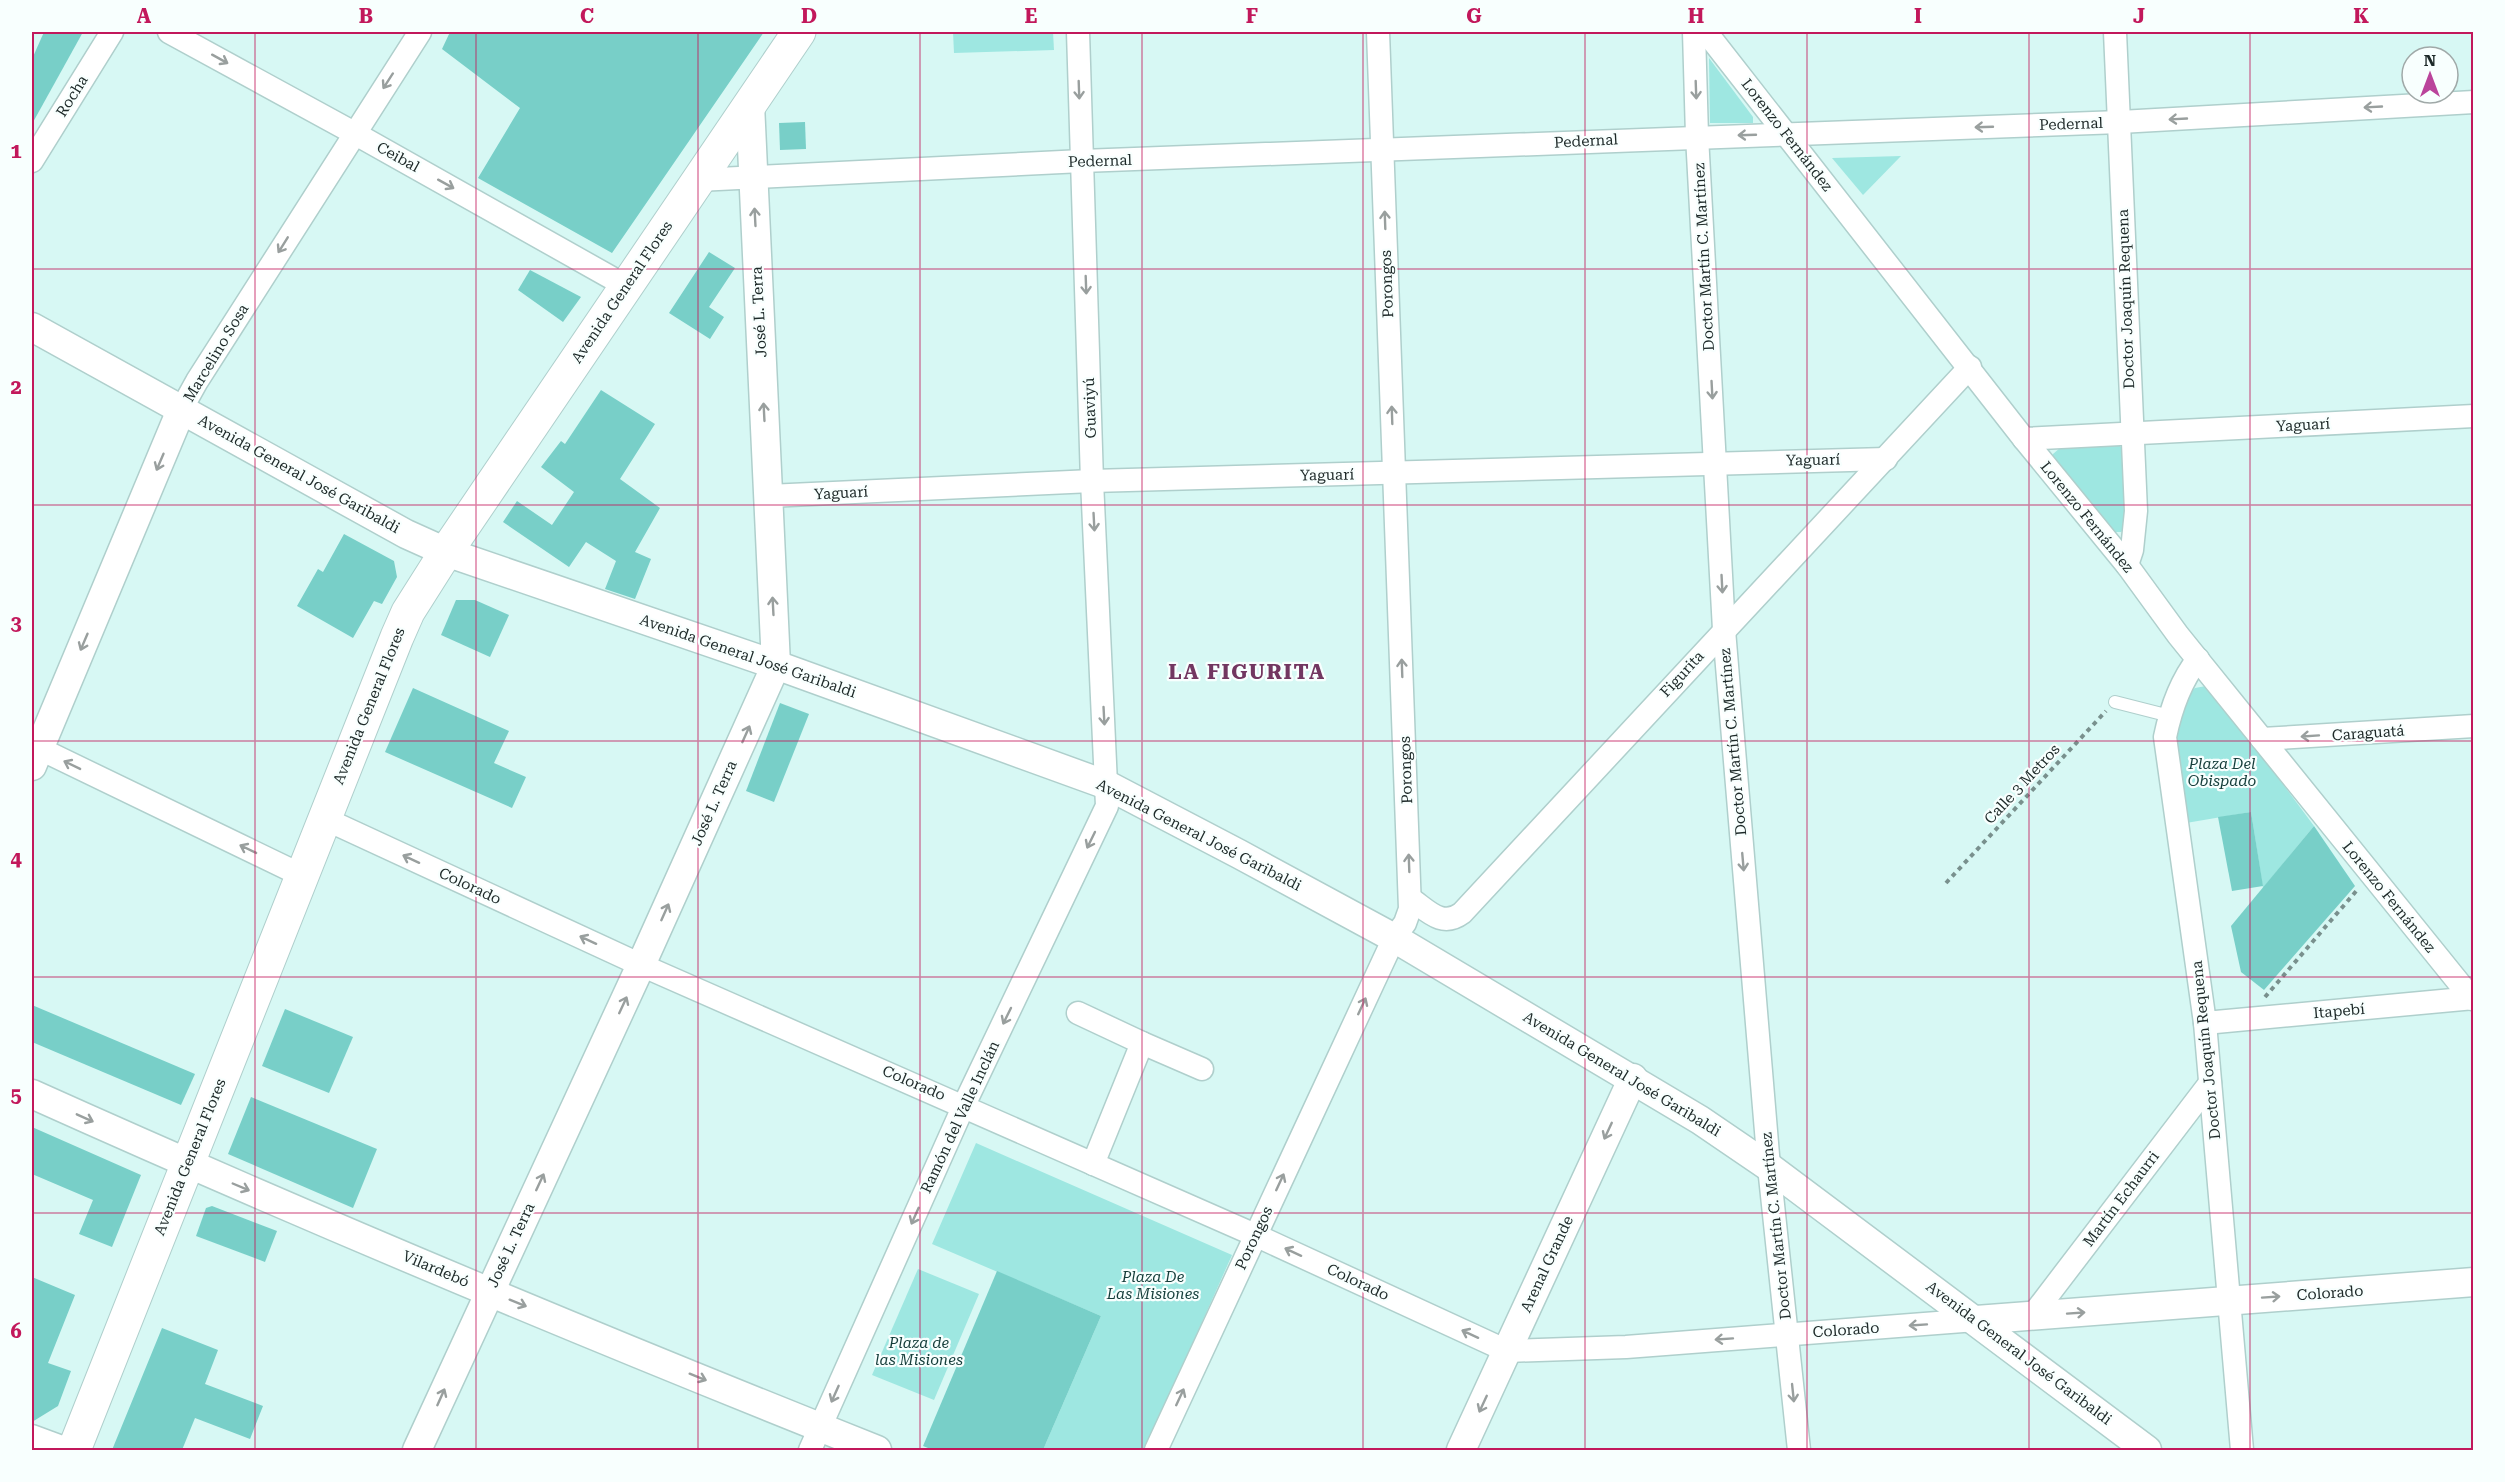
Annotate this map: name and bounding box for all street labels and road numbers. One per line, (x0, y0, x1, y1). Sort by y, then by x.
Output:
street label: Rocha (52, 72, 92, 120)
street label: Lorenzo Fernández (1738, 75, 1836, 195)
street label: Pedernal (2039, 114, 2104, 134)
street label: Pedernal (1554, 130, 1619, 152)
street label: Ceibal (373, 138, 423, 176)
street label: Pedernal (1068, 151, 1133, 171)
street label: Doctor Martín C. Martínez (1690, 163, 1718, 351)
street label: Doctor Joaquín Requena (2114, 209, 2138, 389)
street label: Avenida General Flores (568, 218, 676, 366)
street label: Porongos (1377, 250, 1397, 318)
street label: José L. Terra (748, 266, 770, 358)
street label: Marcelino Sosa (180, 301, 252, 405)
street label: Guaviyú (1080, 377, 1100, 439)
street label: Avenida General José Garibaldi (195, 411, 403, 537)
street label: Yaguarí (2275, 415, 2331, 435)
street label: Yaguarí (1786, 451, 1840, 469)
street label: Lorenzo Fernández (2037, 458, 2137, 576)
street label: Yaguarí (1300, 466, 1354, 484)
street label: Yaguarí (813, 483, 869, 503)
street label: Avenida General José Garibaldi (637, 610, 859, 702)
street label: Avenida General Flores (329, 625, 409, 787)
street label: Figurita (1656, 647, 1708, 701)
street label: Doctor Martín C. Martínez (1716, 648, 1750, 836)
street label: Caraguatá (2331, 721, 2405, 745)
street label: Porongos (1396, 736, 1416, 804)
street label: Calle 3 Metros (1980, 740, 2064, 828)
street label: José L. Terra (687, 758, 741, 848)
street label: Avenida General José Garibaldi (1094, 775, 1305, 895)
street label: Lorenzo Fernández (2339, 838, 2439, 956)
street label: Colorado (436, 864, 504, 908)
street label: Doctor Joaquín Requena (2188, 960, 2224, 1140)
street label: Itapebí (2312, 1000, 2366, 1022)
street label: Avenida General José Garibaldi (1520, 1008, 1724, 1140)
street label: Ramón del Valle Inclán (917, 1038, 1003, 1196)
street label: Colorado (880, 1062, 948, 1104)
street label: Avenida General Flores (150, 1076, 230, 1238)
street label: Doctor Martín C. Martínez (1757, 1132, 1795, 1320)
street label: Martín Echaurri (2079, 1148, 2163, 1250)
street label: José L. Terra (484, 1200, 538, 1290)
street label: Porongos (1231, 1203, 1277, 1273)
street label: Arenal Grande (1517, 1213, 1577, 1315)
street label: Vilardebó (400, 1247, 472, 1291)
street label: Colorado (1324, 1260, 1392, 1304)
street label: Avenida General José Garibaldi (1923, 1277, 2115, 1429)
street label: Colorado (2296, 1282, 2364, 1304)
street label: Colorado (1812, 1319, 1880, 1341)

